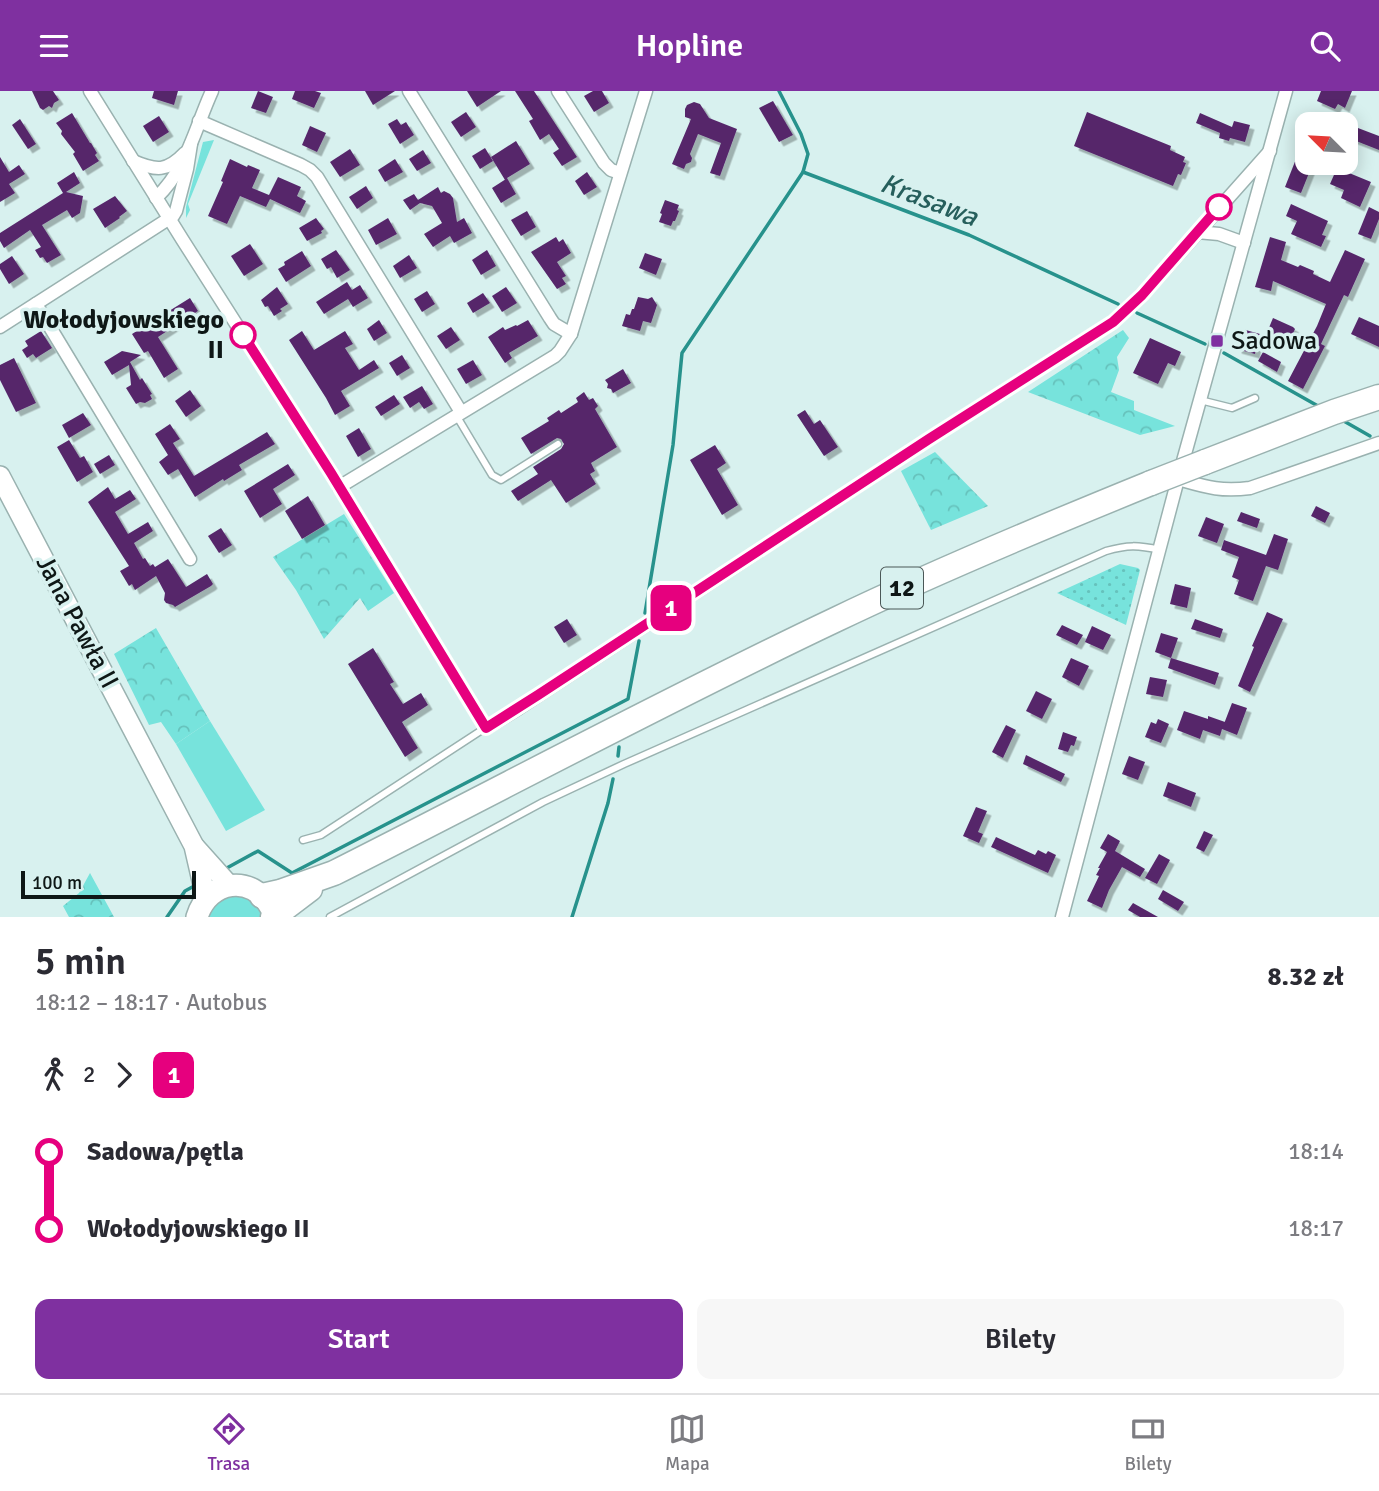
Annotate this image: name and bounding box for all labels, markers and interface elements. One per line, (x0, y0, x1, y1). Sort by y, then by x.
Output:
text: Hopline (636, 26, 743, 65)
icon: menu (35, 27, 73, 65)
icon: search (1306, 27, 1344, 65)
north arrow (1295, 112, 1358, 175)
map controls (1295, 112, 1358, 175)
water label: Krasawa (876, 166, 983, 234)
unlabelled marker (1206, 194, 1232, 220)
place label: Wołodyjowskiego II (23, 304, 224, 366)
marker: Wołodyjowskiego II (230, 322, 256, 348)
place label: Sadowa (1231, 325, 1317, 357)
marker: Sadowa (1209, 333, 1225, 349)
street label: Jana Pawła II (29, 550, 125, 694)
road number: 12 (881, 567, 923, 609)
line badge: 1 (648, 585, 694, 631)
text: 1 (665, 593, 677, 623)
scale bar (21, 868, 196, 900)
text: 100 m (32, 871, 82, 895)
text: 5 min (35, 938, 126, 985)
text: 8.32 zł (1268, 961, 1344, 993)
text: 18:12 – 18:17 · Autobus (35, 988, 267, 1017)
icon: walk (35, 1056, 73, 1094)
icon: forward (105, 1056, 143, 1094)
text: 2 (83, 1060, 95, 1089)
text: 1 (167, 1060, 180, 1090)
text: Sadowa/pętla (87, 1136, 244, 1168)
text: 18:14 (1288, 1137, 1344, 1166)
text: Wołodyjowskiego II (87, 1213, 310, 1245)
text: 18:17 (1288, 1214, 1344, 1243)
button: Start (35, 1299, 683, 1379)
button: Bilety (697, 1299, 1344, 1379)
tab: Trasa (207, 1410, 250, 1476)
tab: Mapa (665, 1410, 710, 1476)
tab: Bilety (1124, 1410, 1172, 1476)

